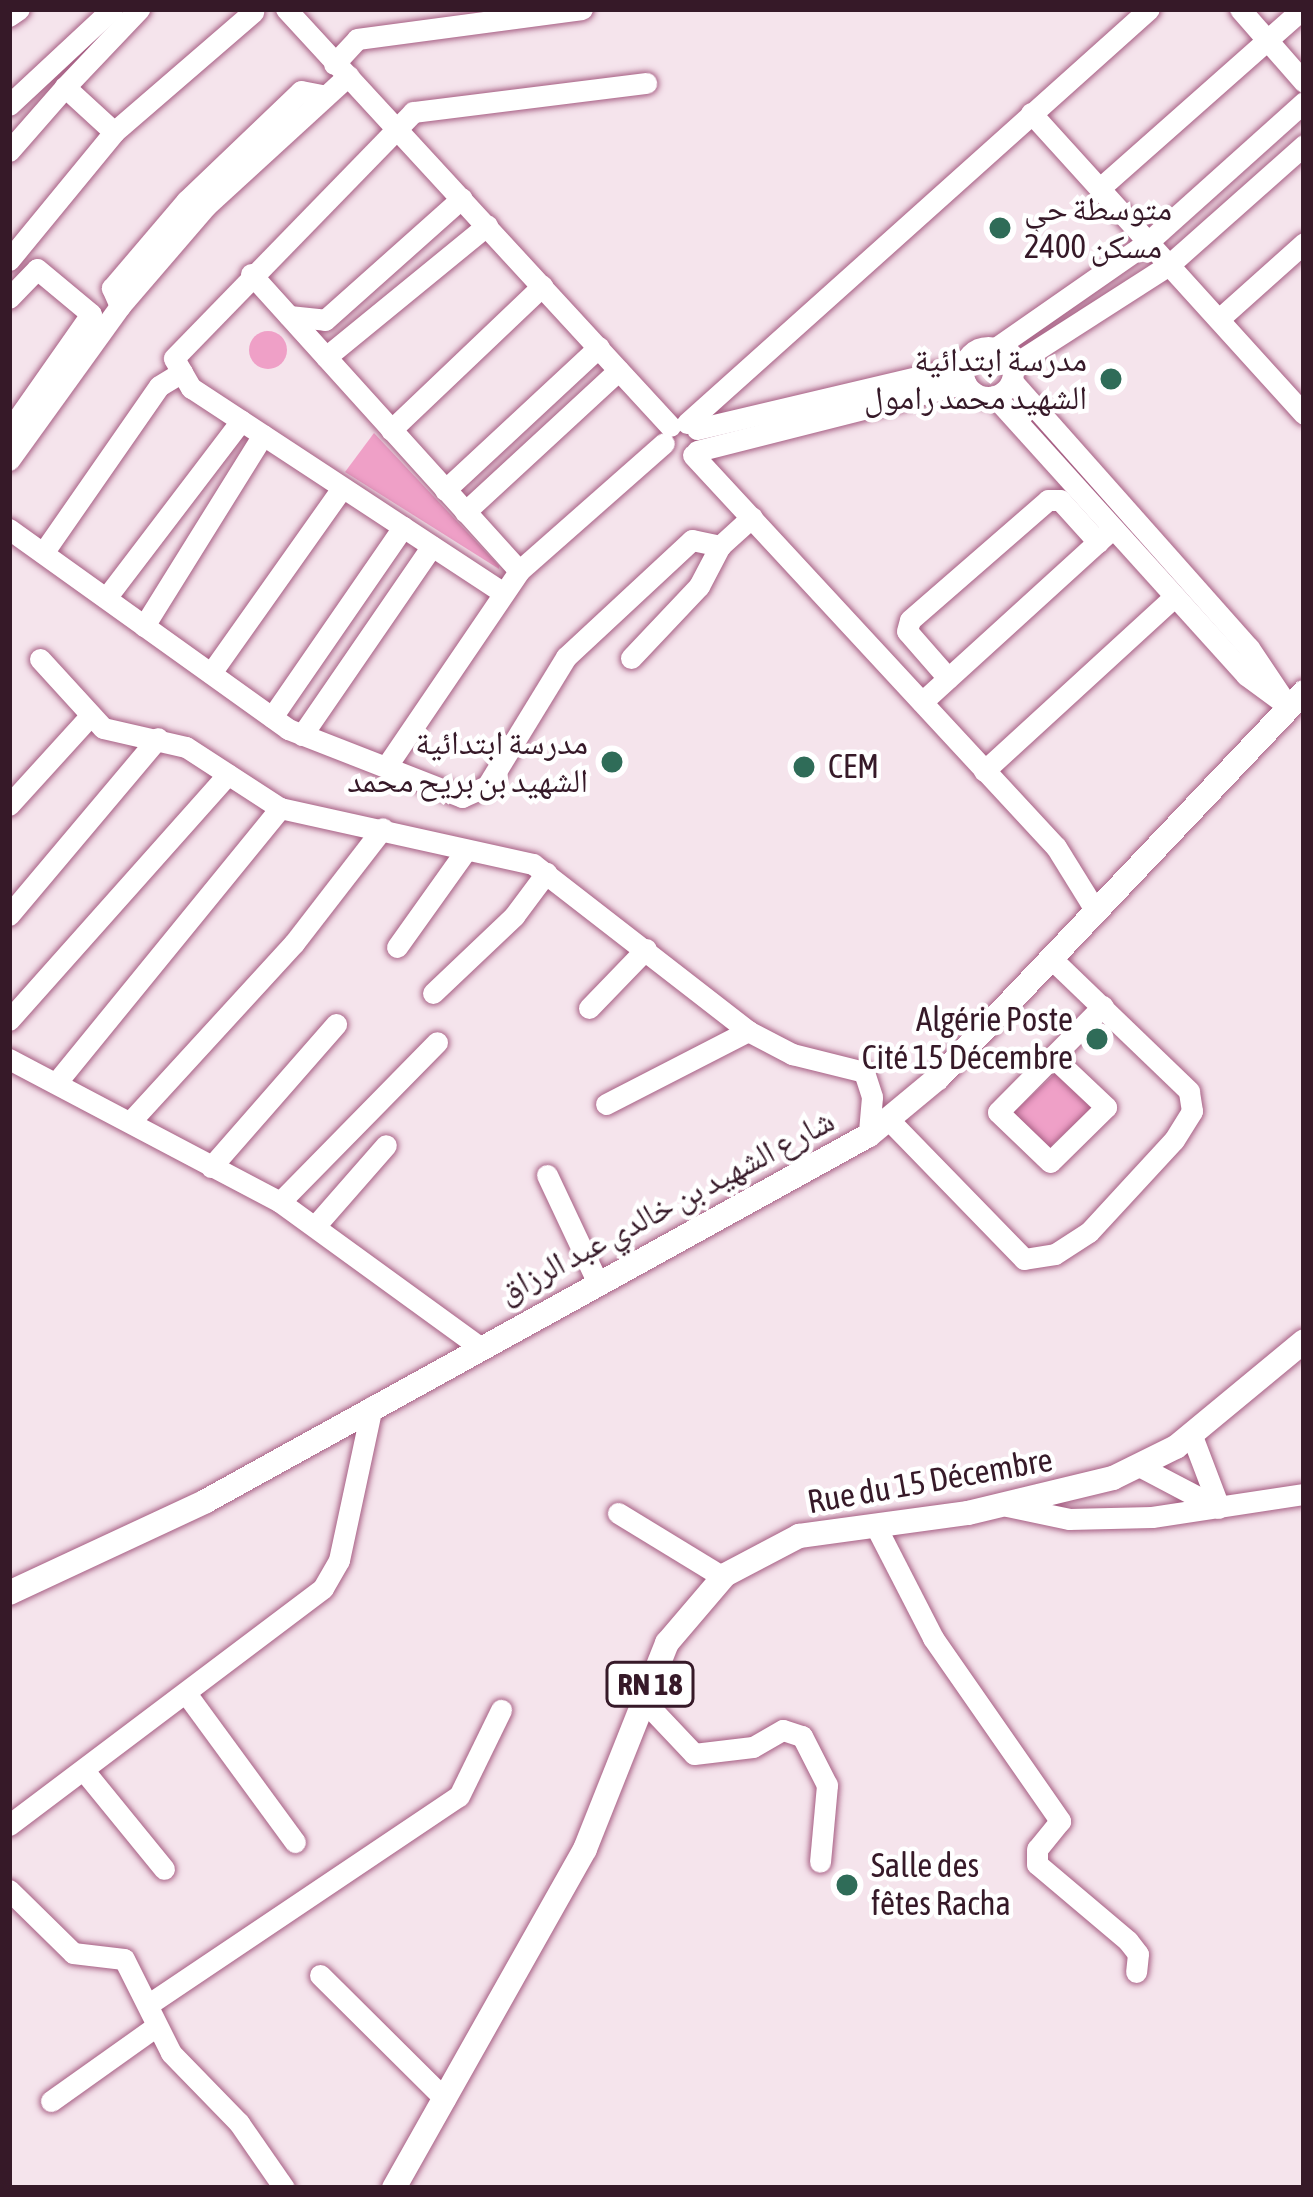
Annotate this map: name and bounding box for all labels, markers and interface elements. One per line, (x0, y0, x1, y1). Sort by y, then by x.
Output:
place label: متوسطة حي 2400 مسكن (1024, 189, 1172, 267)
marker: متوسطة حي 2400 مسكن (987, 215, 1013, 241)
place label: مدرسة ابتدائية الشهيد محمد رامول (864, 340, 1087, 418)
marker: مدرسة ابتدائية الشهيد محمد رامول (1098, 366, 1124, 392)
place label: مدرسة ابتدائية الشهيد بن بريح محمد (347, 723, 588, 801)
place label: CEM (828, 747, 879, 787)
marker: مدرسة ابتدائية الشهيد بن بريح محمد (599, 749, 625, 775)
marker: CEM (791, 754, 817, 780)
place label: Algérie Poste Cité 15 Décembre (862, 1000, 1073, 1078)
marker: Algérie Poste Cité 15 Décembre (1084, 1026, 1110, 1052)
street label: شارع الشهيد بن خالدي عبد الرزاق (491, 1100, 841, 1312)
street label: Rue du 15 Décembre (804, 1440, 1056, 1522)
road number: RN 18 (605, 1660, 695, 1708)
place label: Salle des fêtes Racha (871, 1846, 1011, 1924)
marker: Salle des fêtes Racha (834, 1872, 860, 1898)

